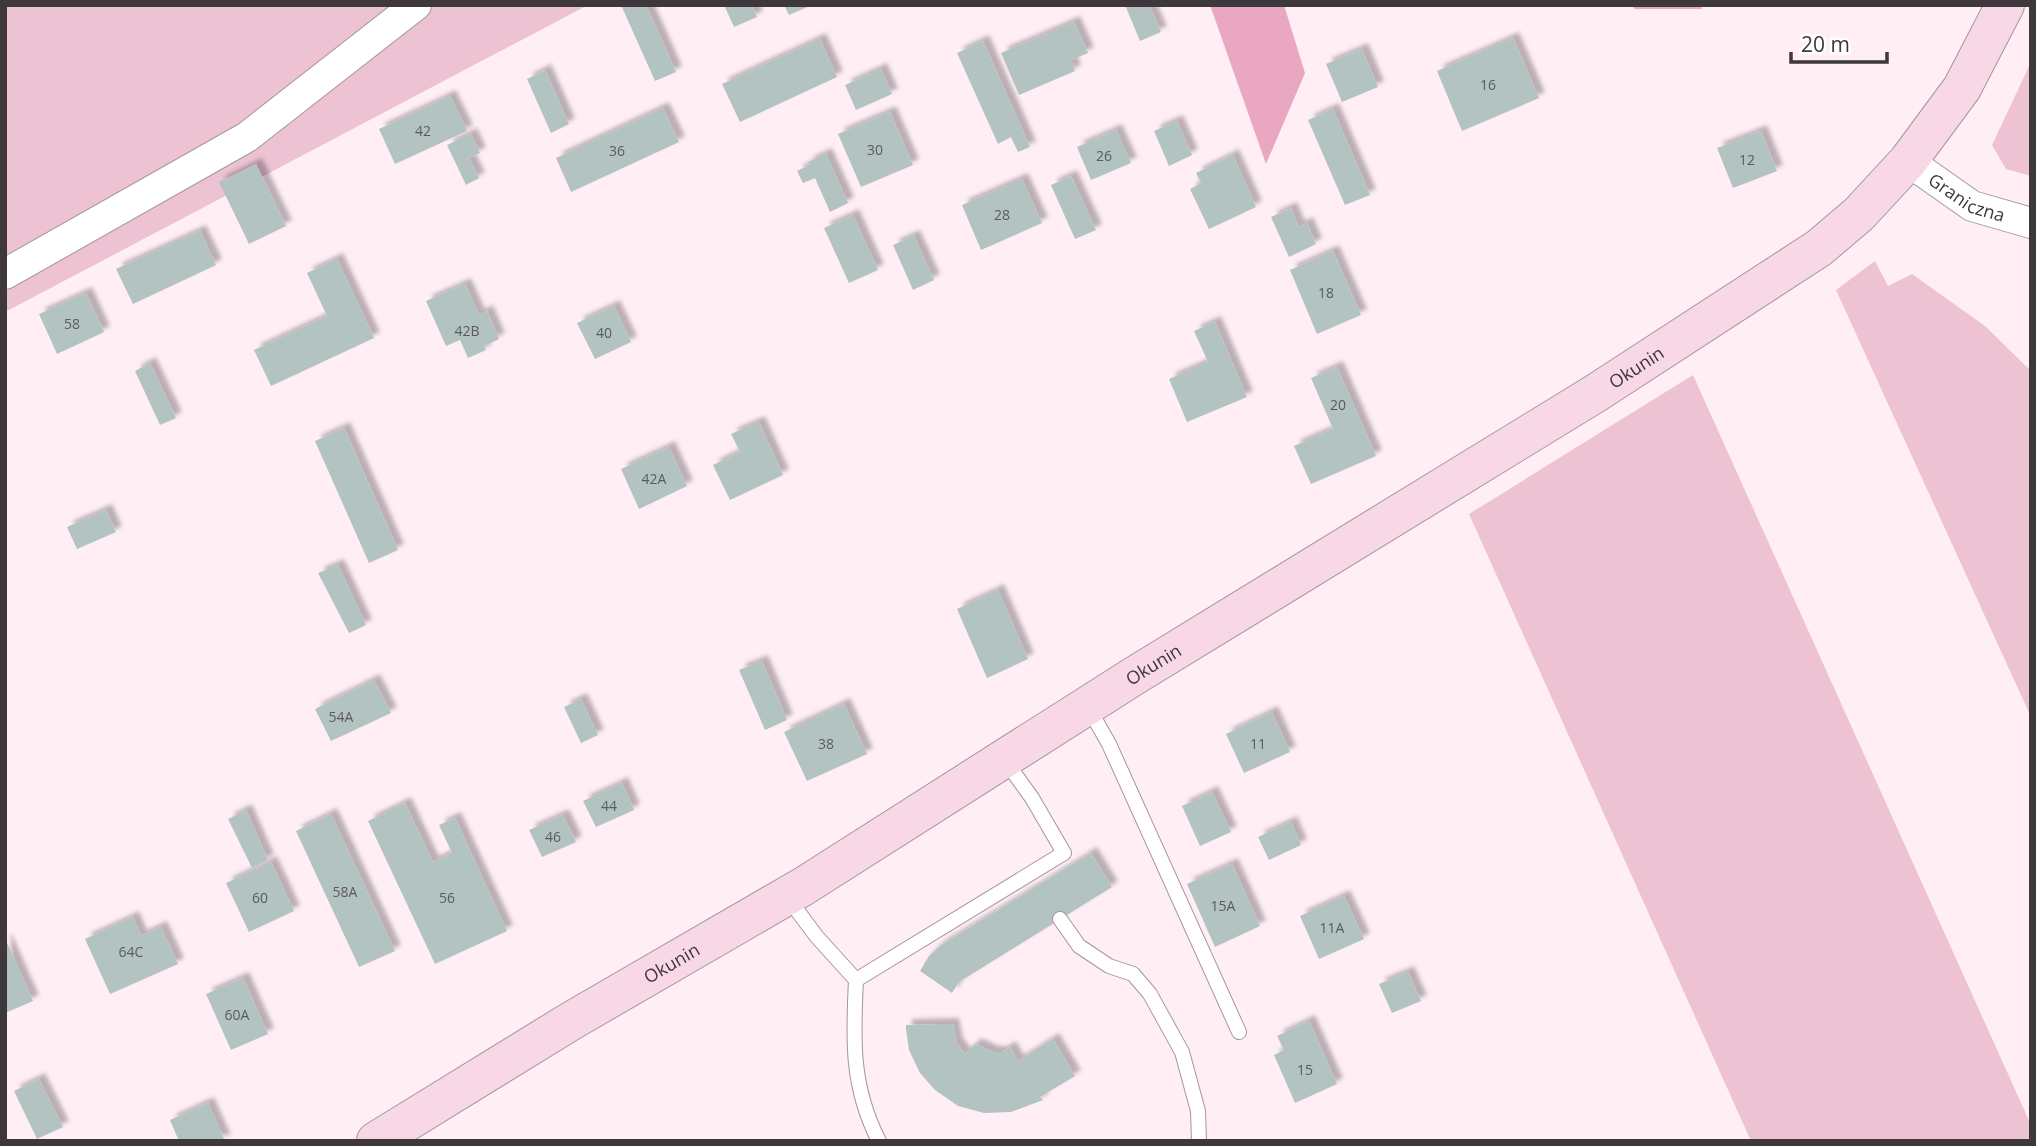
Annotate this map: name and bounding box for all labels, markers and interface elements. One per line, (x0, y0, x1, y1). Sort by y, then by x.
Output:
scale bar (1791, 21, 1887, 65)
text: 20 m (1801, 30, 1850, 58)
house number: 16 (1480, 75, 1496, 94)
house number: 42 (415, 121, 431, 140)
house number: 30 (867, 140, 883, 159)
house number: 36 (609, 141, 625, 160)
house number: 26 (1096, 146, 1112, 165)
house number: 12 (1739, 150, 1755, 169)
street label: Graniczna (1924, 167, 2008, 227)
house number: 28 (994, 205, 1010, 224)
house number: 18 (1318, 283, 1334, 302)
house number: 58 (64, 314, 80, 333)
house number: 42B (454, 321, 480, 340)
house number: 40 (596, 323, 612, 342)
street label: Okunin (1604, 340, 1668, 394)
house number: 20 (1330, 395, 1346, 414)
house number: 42A (642, 469, 667, 488)
street label: Okunin (1121, 638, 1186, 690)
house number: 54A (329, 707, 354, 726)
house number: 38 (818, 734, 834, 753)
house number: 11 (1250, 734, 1266, 753)
house number: 44 (601, 796, 617, 815)
house number: 46 (545, 827, 561, 846)
house number: 58A (333, 882, 358, 901)
house number: 60 (252, 888, 268, 907)
house number: 56 (439, 888, 455, 907)
house number: 15A (1211, 896, 1236, 915)
house number: 11A (1320, 918, 1345, 937)
street label: Okunin (639, 937, 704, 989)
house number: 64C (119, 942, 144, 961)
house number: 60A (225, 1005, 250, 1024)
house number: 15 (1297, 1060, 1313, 1079)

